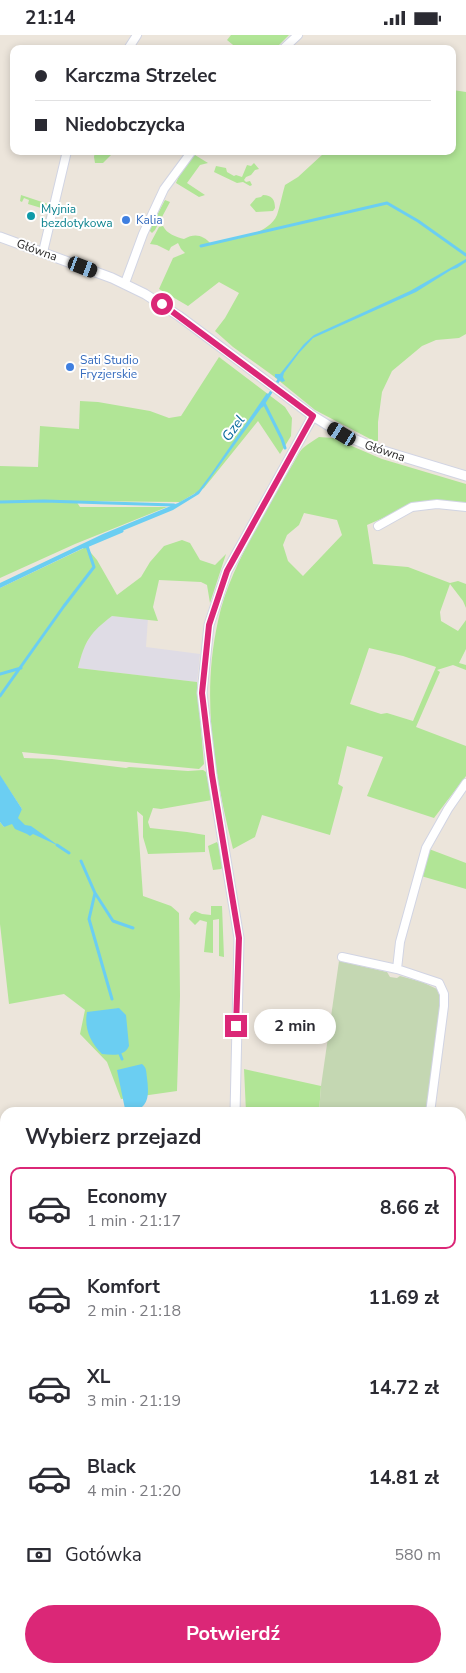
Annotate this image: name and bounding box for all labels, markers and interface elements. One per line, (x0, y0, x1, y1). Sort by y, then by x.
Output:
text: 21:14 (25, 5, 75, 31)
text: Karczma Strzelec (65, 63, 217, 89)
text: Niedobczycka (65, 112, 185, 138)
place label: Myjnia bezdotykowa (41, 201, 113, 231)
marker: Myjnia bezdotykowa (25, 210, 37, 222)
place label: Kalia (136, 212, 163, 228)
marker: Kalia (120, 214, 132, 226)
street label: Główna (15, 235, 59, 265)
car (66, 255, 99, 279)
route start (151, 293, 173, 315)
place label: Sati Studio Fryzjerskie (80, 352, 139, 382)
marker: Sati Studio Fryzjerskie (64, 361, 76, 373)
water label: Gzel (217, 411, 249, 445)
car (325, 420, 358, 448)
street label: Główna (363, 437, 407, 465)
callout: 2 min (254, 1009, 336, 1043)
route end (225, 1015, 247, 1037)
text: 2 min (274, 1015, 316, 1037)
text: Wybierz przejazd (25, 1122, 201, 1152)
text: Economy (87, 1184, 167, 1210)
icon: car (27, 1186, 72, 1231)
text: 8.66 zł (380, 1195, 439, 1221)
text: 1 min · 21:17 (87, 1210, 181, 1232)
text: Komfort (87, 1274, 160, 1300)
icon: car (27, 1276, 72, 1321)
text: 11.69 zł (368, 1285, 439, 1311)
text: 2 min · 21:18 (87, 1300, 181, 1322)
text: XL (87, 1364, 110, 1390)
icon: car (27, 1366, 72, 1411)
text: 14.72 zł (368, 1375, 439, 1401)
text: 3 min · 21:19 (87, 1390, 181, 1412)
text: Black (87, 1454, 136, 1480)
icon: car (27, 1456, 72, 1501)
text: 14.81 zł (368, 1465, 439, 1491)
text: 4 min · 21:20 (87, 1480, 181, 1502)
icon: cash (25, 1541, 53, 1569)
text: Gotówka (65, 1542, 142, 1568)
text: 580 m (394, 1544, 441, 1566)
button: Potwierdź (25, 1605, 441, 1663)

